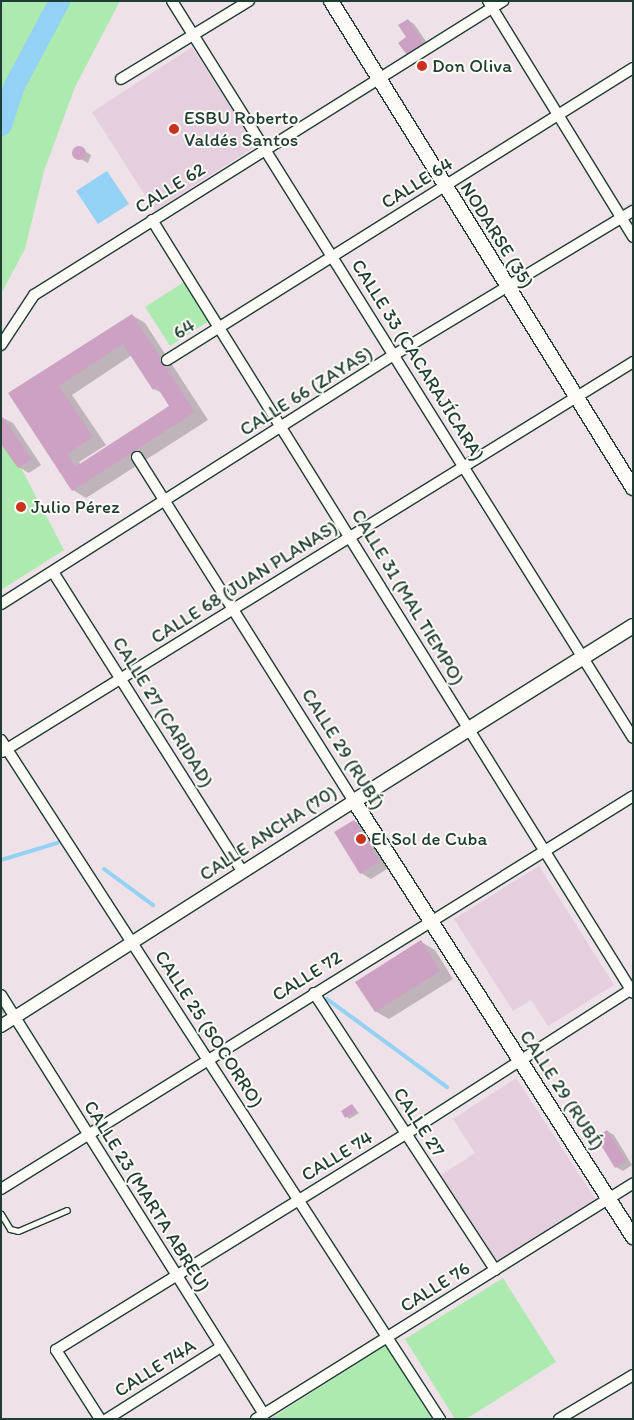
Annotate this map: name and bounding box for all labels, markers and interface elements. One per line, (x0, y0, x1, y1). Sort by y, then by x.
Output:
place label: Don Oliva (432, 55, 511, 77)
marker: Don Oliva (416, 60, 428, 72)
place label: ESBU Roberto Valdés Santos (184, 107, 298, 151)
marker: ESBU Roberto Valdés Santos (168, 123, 180, 135)
street label: CALLE 64 (377, 152, 457, 214)
street label: CALLE 62 (131, 158, 209, 218)
street label: NODARSE (35) (455, 178, 539, 292)
street label: CALLE 33 (CACARAJÍCARA) (347, 255, 489, 465)
street label: 64 (169, 314, 199, 344)
street label: CALLE 66 (ZAYAS) (236, 341, 376, 441)
place label: Julio Pérez (31, 496, 119, 518)
marker: Julio Pérez (15, 501, 27, 513)
street label: CALLE 31 (MAL TIEMPO) (346, 504, 470, 690)
street label: CALLE 68 (JUAN PLANAS) (147, 515, 341, 649)
street label: CALLE 27 (CARIDAD) (108, 633, 218, 791)
street label: CALLE 29 (RUBÍ) (297, 684, 389, 814)
street label: CALLE ANCHA (70) (195, 780, 341, 886)
place label: El Sol de Cuba (371, 828, 487, 850)
marker: El Sol de Cuba (355, 833, 367, 845)
street label: CALLE 25 (SOCORRO) (150, 946, 268, 1112)
street label: CALLE 72 (268, 946, 346, 1006)
street label: CALLE 29 (RUBÍ) (515, 1026, 609, 1154)
street label: CALLE 27 (388, 1083, 450, 1161)
street label: CALLE 23 (MARTA ABREU) (79, 1096, 215, 1296)
street label: CALLE 74 (297, 1126, 377, 1186)
street label: CALLE 76 (396, 1257, 474, 1317)
street label: CALLE 74A (110, 1334, 200, 1402)

